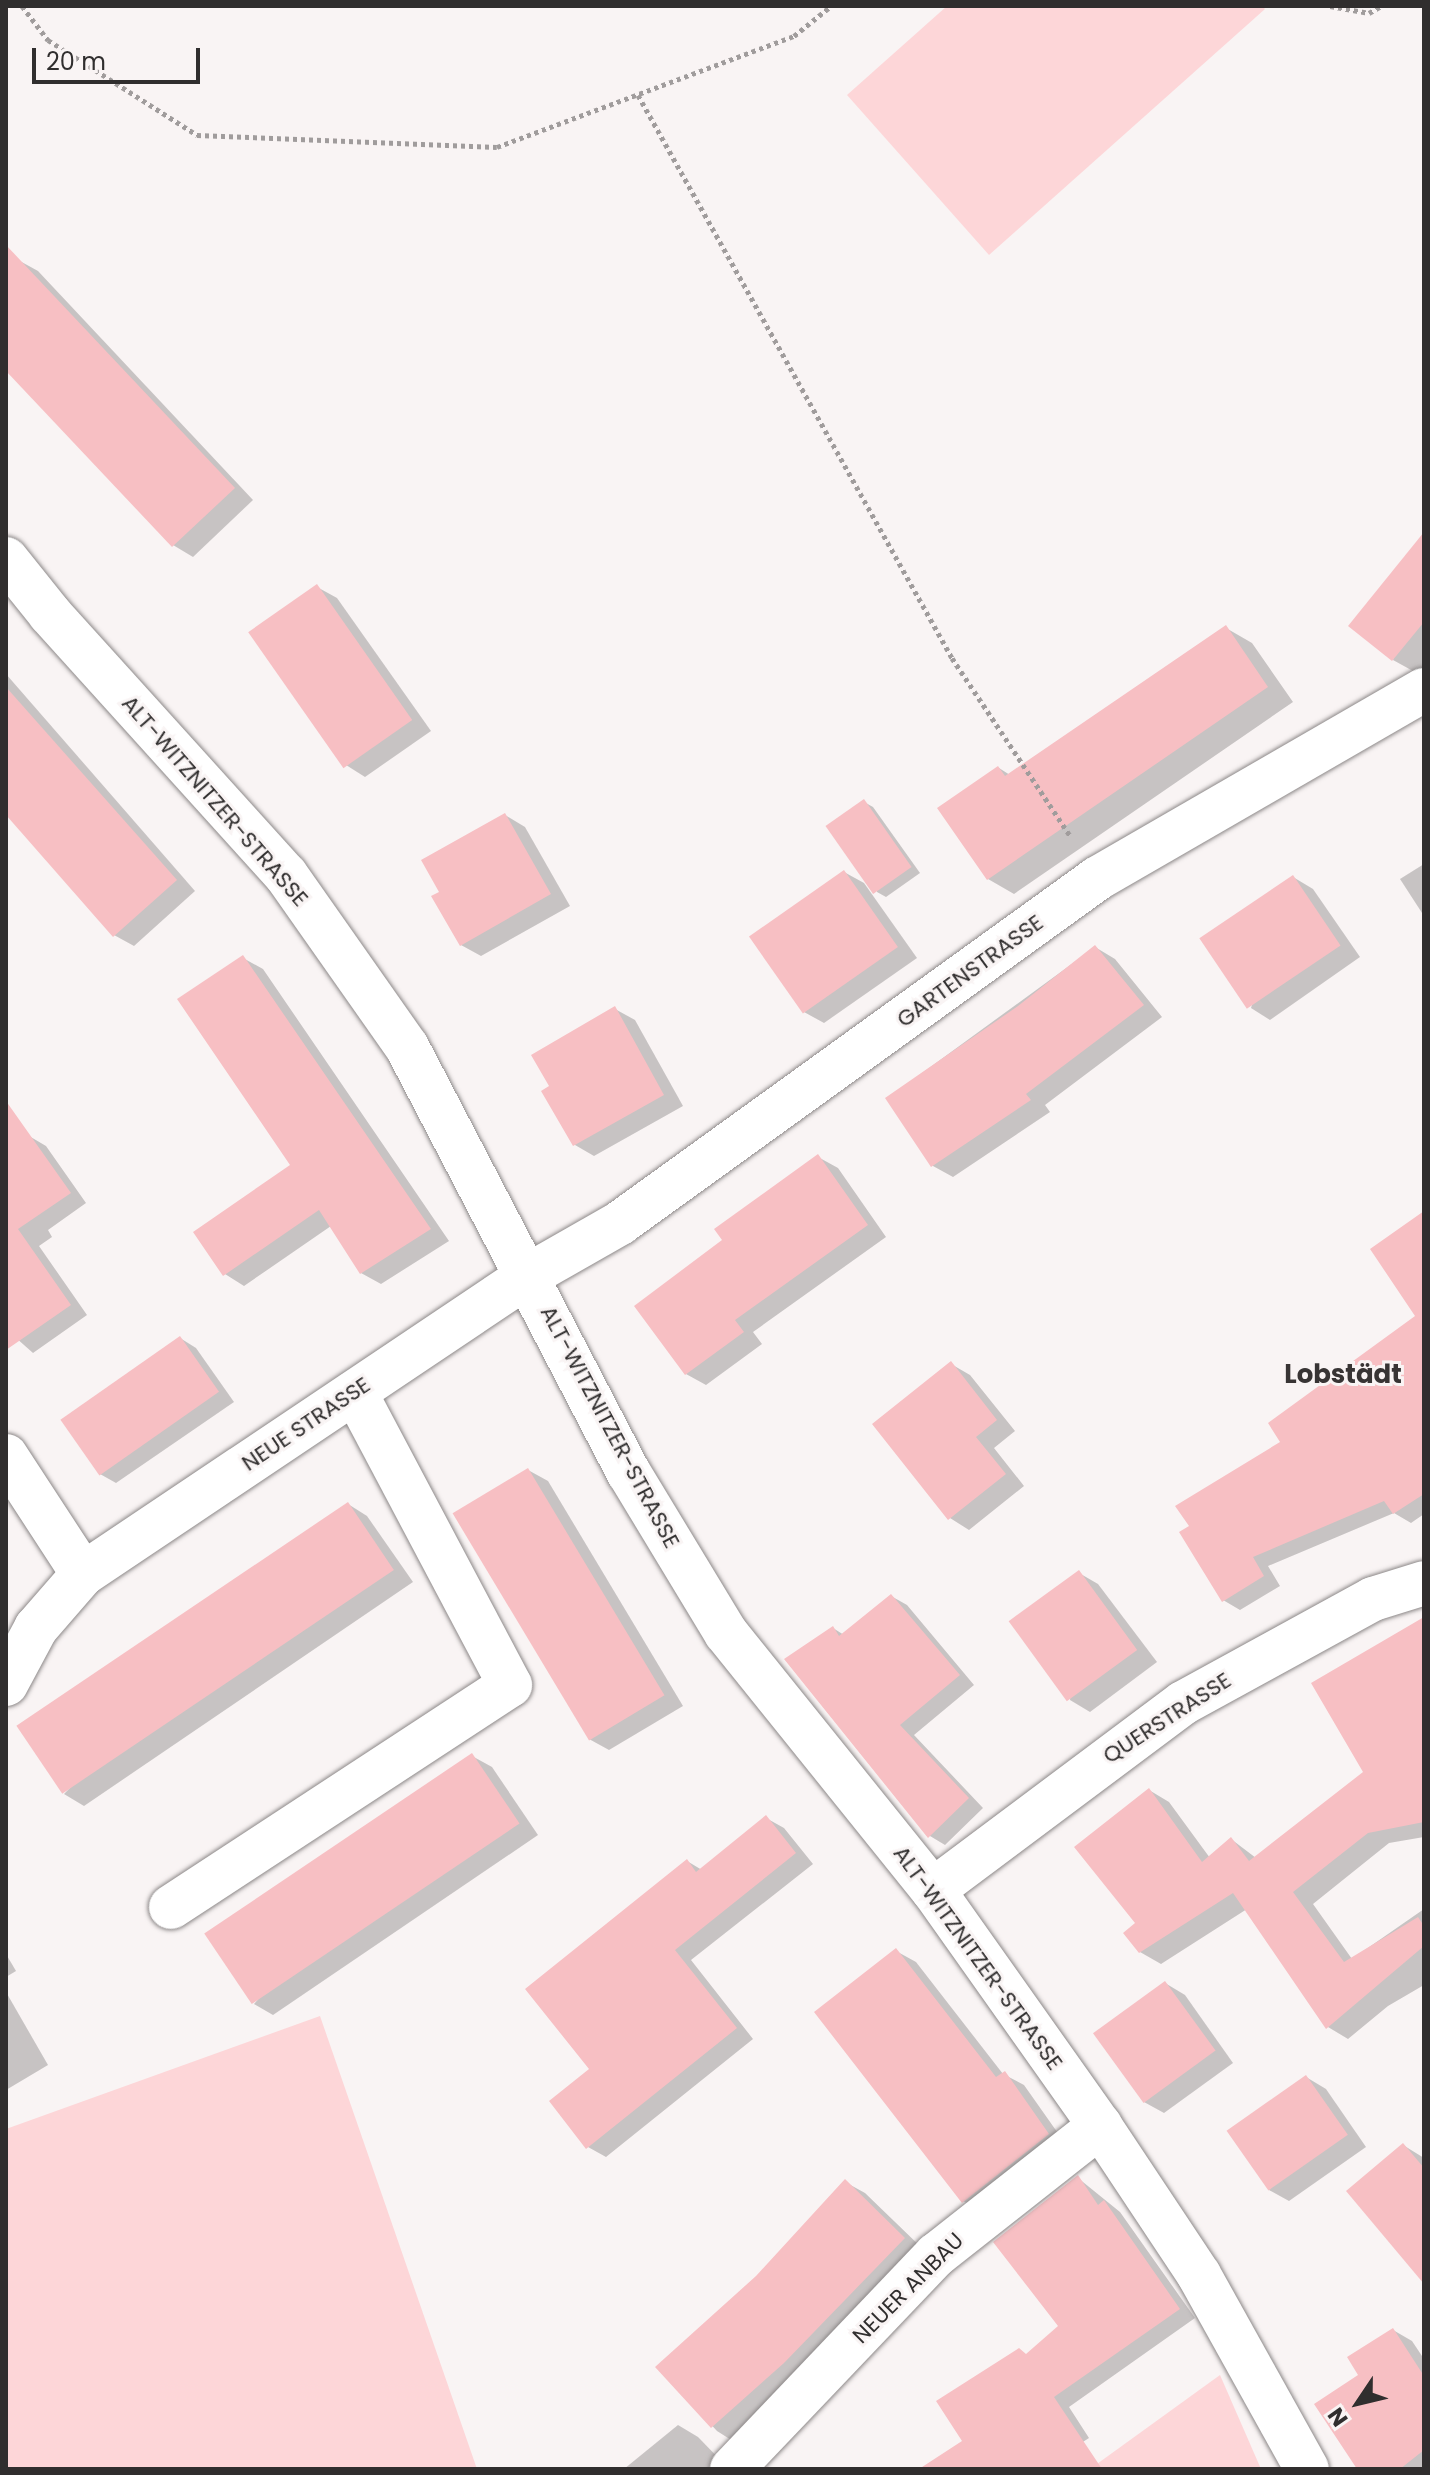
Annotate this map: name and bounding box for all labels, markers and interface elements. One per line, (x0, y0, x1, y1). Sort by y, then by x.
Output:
scale bar (36, 32, 204, 82)
text: 20 m (46, 45, 106, 78)
street label: ALT-WITZNITZER-STRASSE (116, 690, 314, 912)
street label: GARTENSTRASSE (892, 909, 1048, 1033)
street label: ALT-WITZNITZER-STRASSE (535, 1301, 685, 1553)
district label: Lobstädt (1284, 1359, 1402, 1391)
street label: NEUE STRASSE (237, 1371, 375, 1477)
street label: QUERSTRASSE (1098, 1667, 1236, 1769)
street label: ALT-WITZNITZER-STRASSE (888, 1841, 1068, 2075)
street label: NEUER ANBAU (847, 2227, 969, 2349)
north arrow (1318, 2363, 1398, 2443)
text: N (1320, 2401, 1355, 2433)

